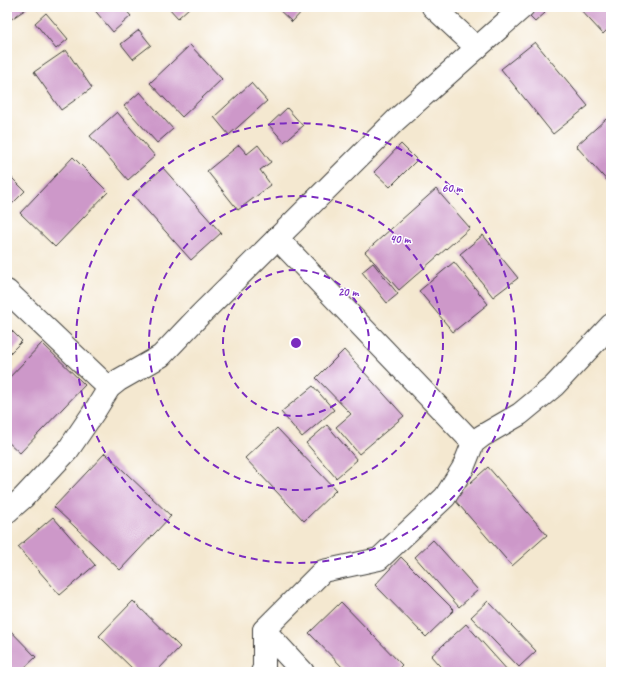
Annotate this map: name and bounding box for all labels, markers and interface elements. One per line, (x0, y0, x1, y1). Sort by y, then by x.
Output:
text: 60 m (442, 180, 464, 196)
text: 40 m (390, 231, 411, 247)
text: 20 m (338, 284, 359, 300)
centre of rings (289, 336, 303, 350)

